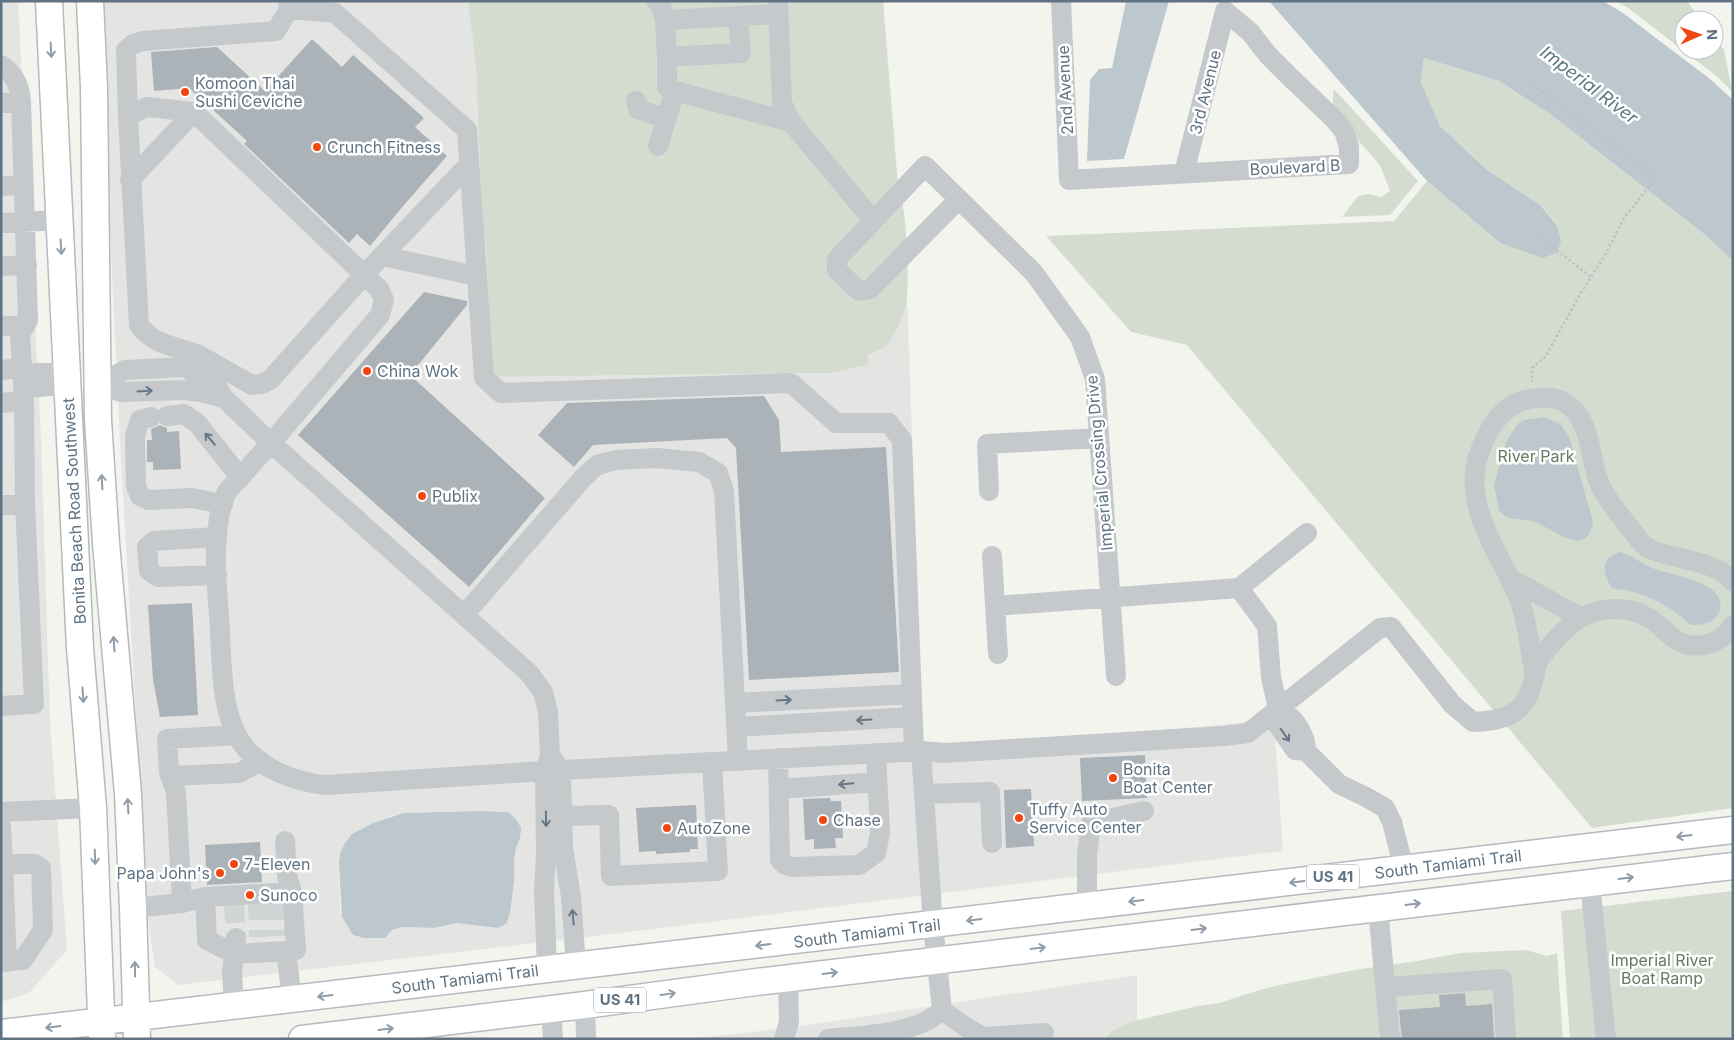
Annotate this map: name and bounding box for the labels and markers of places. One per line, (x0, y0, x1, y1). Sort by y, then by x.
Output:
place label: Komoon Thai Sushi Ceviche (195, 73, 303, 111)
marker: Komoon Thai Sushi Ceviche (179, 86, 191, 98)
place label: Crunch Fitness (327, 137, 441, 157)
marker: Crunch Fitness (311, 141, 323, 153)
place label: China Wok (377, 361, 459, 381)
marker: China Wok (361, 365, 373, 377)
place label: Publix (432, 486, 478, 506)
marker: Publix (416, 490, 428, 502)
place label: Bonita Boat Center (1123, 759, 1213, 797)
marker: Bonita Boat Center (1107, 772, 1119, 784)
place label: Tuffy Auto Service Center (1029, 799, 1142, 837)
place label: Chase (833, 810, 881, 830)
marker: Tuffy Auto Service Center (1013, 812, 1025, 824)
marker: Chase (817, 814, 829, 826)
place label: AutoZone (677, 818, 751, 838)
marker: AutoZone (661, 822, 673, 834)
place label: 7-Eleven (244, 854, 310, 874)
marker: 7-Eleven (228, 858, 240, 870)
place label: Papa John's (116, 863, 210, 883)
marker: Papa John's (214, 867, 226, 879)
place label: Sunoco (260, 885, 318, 905)
marker: Sunoco (244, 889, 256, 901)

